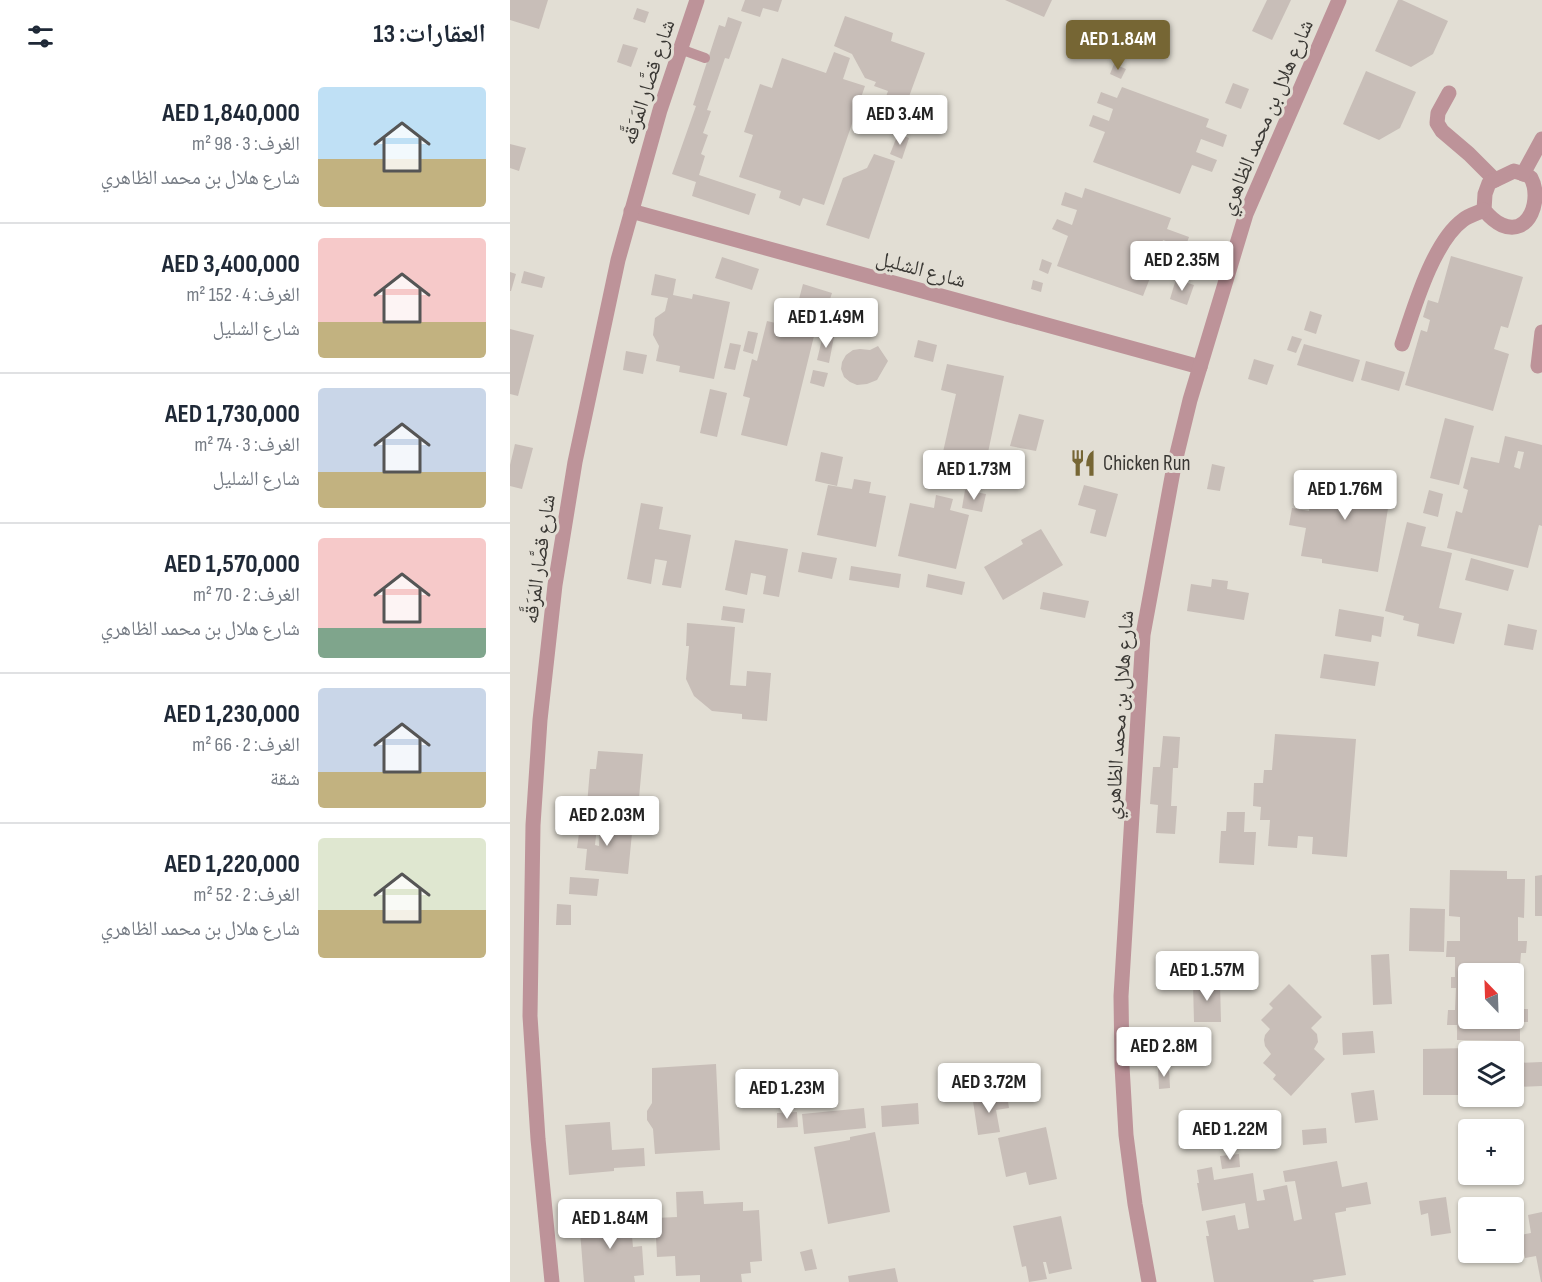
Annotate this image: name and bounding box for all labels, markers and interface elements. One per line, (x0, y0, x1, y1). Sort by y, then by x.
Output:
street label: شارع قصَّار المَرَقَّه (615, 16, 680, 148)
street label: شارع هلال بن محمد الظاهري (1214, 16, 1322, 220)
text: العقارات: 13 (373, 19, 486, 50)
icon: filters (24, 20, 57, 53)
pin: AED 1.84M (1049, 20, 1187, 71)
text: AED 1.84M (1080, 27, 1156, 51)
pin: AED 3.4M (838, 95, 962, 146)
text: AED 1,840,000 (162, 98, 300, 129)
text: AED 3.4M (866, 102, 934, 126)
icon: home (366, 111, 438, 183)
text: الغرف: 3 · 98 m² (192, 132, 300, 156)
text: شارع هلال بن محمد الظاهري (100, 166, 300, 190)
pin: AED 2.35M (1113, 241, 1251, 292)
street label: شارع الشليل (873, 246, 968, 293)
text: AED 2.35M (1144, 248, 1220, 272)
text: AED 3,400,000 (162, 249, 300, 280)
icon: home (366, 262, 438, 334)
text: الغرف: 4 · 152 m² (186, 283, 300, 307)
pin: AED 1.49M (757, 298, 895, 349)
text: AED 1.49M (788, 305, 864, 329)
text: شارع الشليل (213, 317, 300, 341)
text: AED 1,730,000 (165, 399, 300, 430)
icon: home (366, 412, 438, 484)
text: الغرف: 3 · 74 m² (194, 433, 300, 457)
restaurant icon: Chicken Run (1068, 448, 1098, 478)
pin: AED 1.73M (905, 450, 1043, 501)
place label: Chicken Run (1103, 451, 1190, 476)
text: AED 1.73M (937, 457, 1011, 481)
text: شارع الشليل (213, 467, 300, 491)
pin: AED 1.76M (1276, 470, 1414, 521)
text: AED 1.76M (1308, 477, 1382, 501)
street label: شارع قصَّار المَرَقَّه (516, 493, 561, 625)
text: AED 1,570,000 (164, 549, 300, 580)
icon: home (366, 562, 438, 634)
text: الغرف: 2 · 70 m² (193, 583, 300, 607)
street label: شارع هلال بن محمد الظاهري (1100, 610, 1143, 821)
text: شارع هلال بن محمد الظاهري (100, 617, 300, 641)
text: AED 1,230,000 (164, 699, 300, 730)
icon: home (366, 712, 438, 784)
text: الغرف: 2 · 66 m² (192, 733, 300, 757)
text: شقة (270, 767, 300, 791)
pin: AED 2.03M (538, 796, 676, 847)
text: AED 2.03M (569, 803, 645, 827)
text: AED 1,220,000 (164, 849, 300, 880)
icon: home (366, 862, 438, 934)
text: الغرف: 2 · 52 m² (194, 883, 300, 907)
text: شارع هلال بن محمد الظاهري (100, 917, 300, 941)
pin: AED 1.57M (1138, 951, 1276, 1002)
text: AED 1.57M (1170, 958, 1244, 982)
north arrow (1458, 963, 1524, 1029)
map controls (1458, 963, 1524, 1263)
pin: AED 2.8M (1102, 1027, 1226, 1078)
text: AED 2.8M (1130, 1034, 1198, 1058)
button: layers (1458, 1041, 1524, 1107)
pin: AED 3.72M (920, 1063, 1058, 1114)
pin: AED 1.23M (718, 1069, 856, 1120)
text: AED 3.72M (952, 1070, 1026, 1094)
text: AED 1.23M (749, 1076, 825, 1100)
pin: AED 1.22M (1161, 1110, 1299, 1161)
text: AED 1.22M (1192, 1117, 1268, 1141)
button: + (1458, 1119, 1524, 1185)
button: − (1458, 1197, 1524, 1263)
pin: AED 1.84M (541, 1199, 679, 1250)
text: AED 1.84M (572, 1206, 648, 1230)

